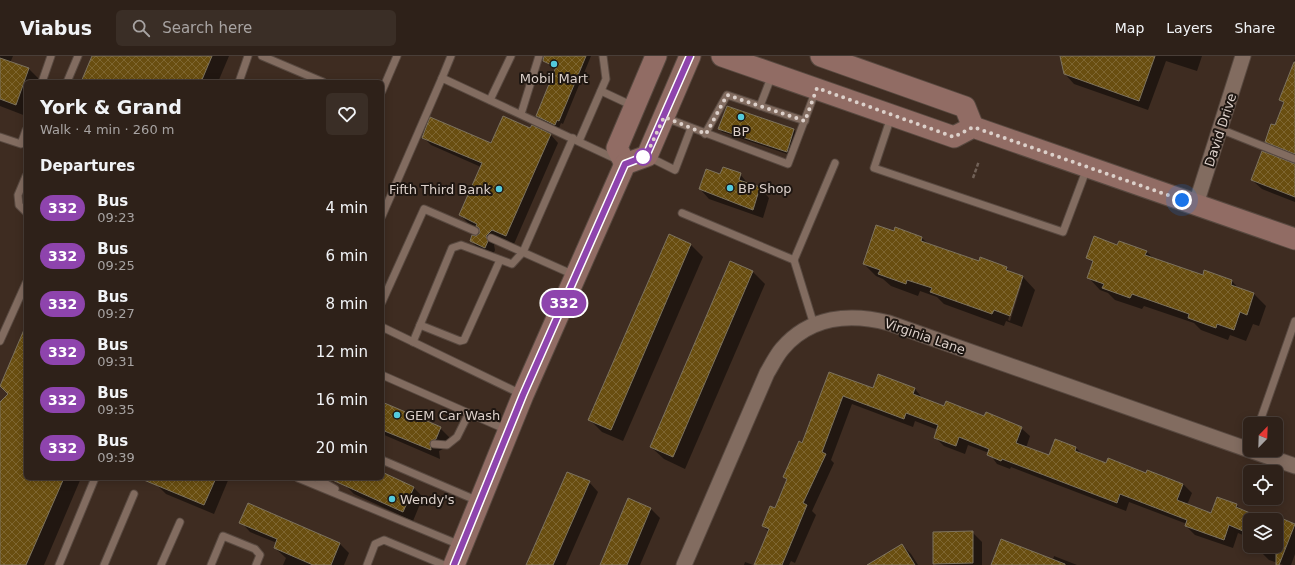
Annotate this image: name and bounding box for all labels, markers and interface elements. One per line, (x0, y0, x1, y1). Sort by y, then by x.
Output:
search box (116, 10, 396, 46)
text: Viabus (20, 17, 92, 39)
icon: search (130, 17, 152, 39)
text: Search here (162, 19, 252, 37)
text: Map (1115, 20, 1144, 36)
text: Layers (1166, 20, 1213, 36)
text: Share (1235, 20, 1275, 36)
marker: Mobil Mart (549, 59, 559, 69)
place label: Mobil Mart (520, 71, 588, 86)
street label: David Drive (1202, 92, 1239, 169)
button: heart (326, 93, 368, 135)
text: York & Grand (40, 96, 182, 118)
marker: BP (736, 112, 746, 122)
text: Walk · 4 min · 260 m (40, 122, 174, 137)
place label: BP (733, 124, 750, 139)
unlabelled marker (634, 148, 652, 166)
text: Departures (40, 157, 135, 175)
place label: BP Shop (738, 181, 792, 196)
place label: Fifth Third Bank (389, 182, 491, 197)
marker: BP Shop (725, 183, 735, 193)
marker: Fifth Third Bank (494, 184, 504, 194)
your location (1172, 190, 1192, 210)
text: Bus (97, 192, 128, 210)
text: 4 min (325, 199, 368, 217)
text: 332 (48, 200, 77, 216)
text: 09:23 (97, 210, 135, 225)
text: Bus (97, 240, 128, 258)
text: 6 min (325, 247, 368, 265)
text: 332 (48, 248, 77, 264)
text: 09:25 (97, 258, 135, 273)
text: Bus (97, 288, 128, 306)
line badge: 332 (541, 290, 587, 316)
text: 8 min (325, 295, 368, 313)
text: 332 (549, 295, 579, 311)
text: 332 (48, 296, 77, 312)
text: 09:27 (97, 306, 135, 321)
street label: Virginia Lane (882, 316, 967, 357)
text: Bus (97, 336, 128, 354)
text: 12 min (316, 343, 368, 361)
text: 332 (48, 344, 77, 360)
text: 09:31 (97, 354, 135, 369)
text: Bus (97, 384, 128, 402)
text: 16 min (316, 391, 368, 409)
text: 332 (48, 392, 77, 408)
text: 09:35 (97, 402, 135, 417)
place label: GEM Car Wash (405, 408, 500, 423)
marker: GEM Car Wash (392, 410, 402, 420)
north arrow (1243, 417, 1283, 457)
map controls (1243, 417, 1283, 553)
text: Bus (97, 432, 128, 450)
text: 20 min (316, 439, 368, 457)
text: 332 (48, 440, 77, 456)
text: 09:39 (97, 450, 135, 465)
button: locate (1243, 465, 1283, 505)
place label: Wendy's (400, 492, 455, 507)
marker: Wendy's (387, 494, 397, 504)
button: layers (1243, 513, 1283, 553)

